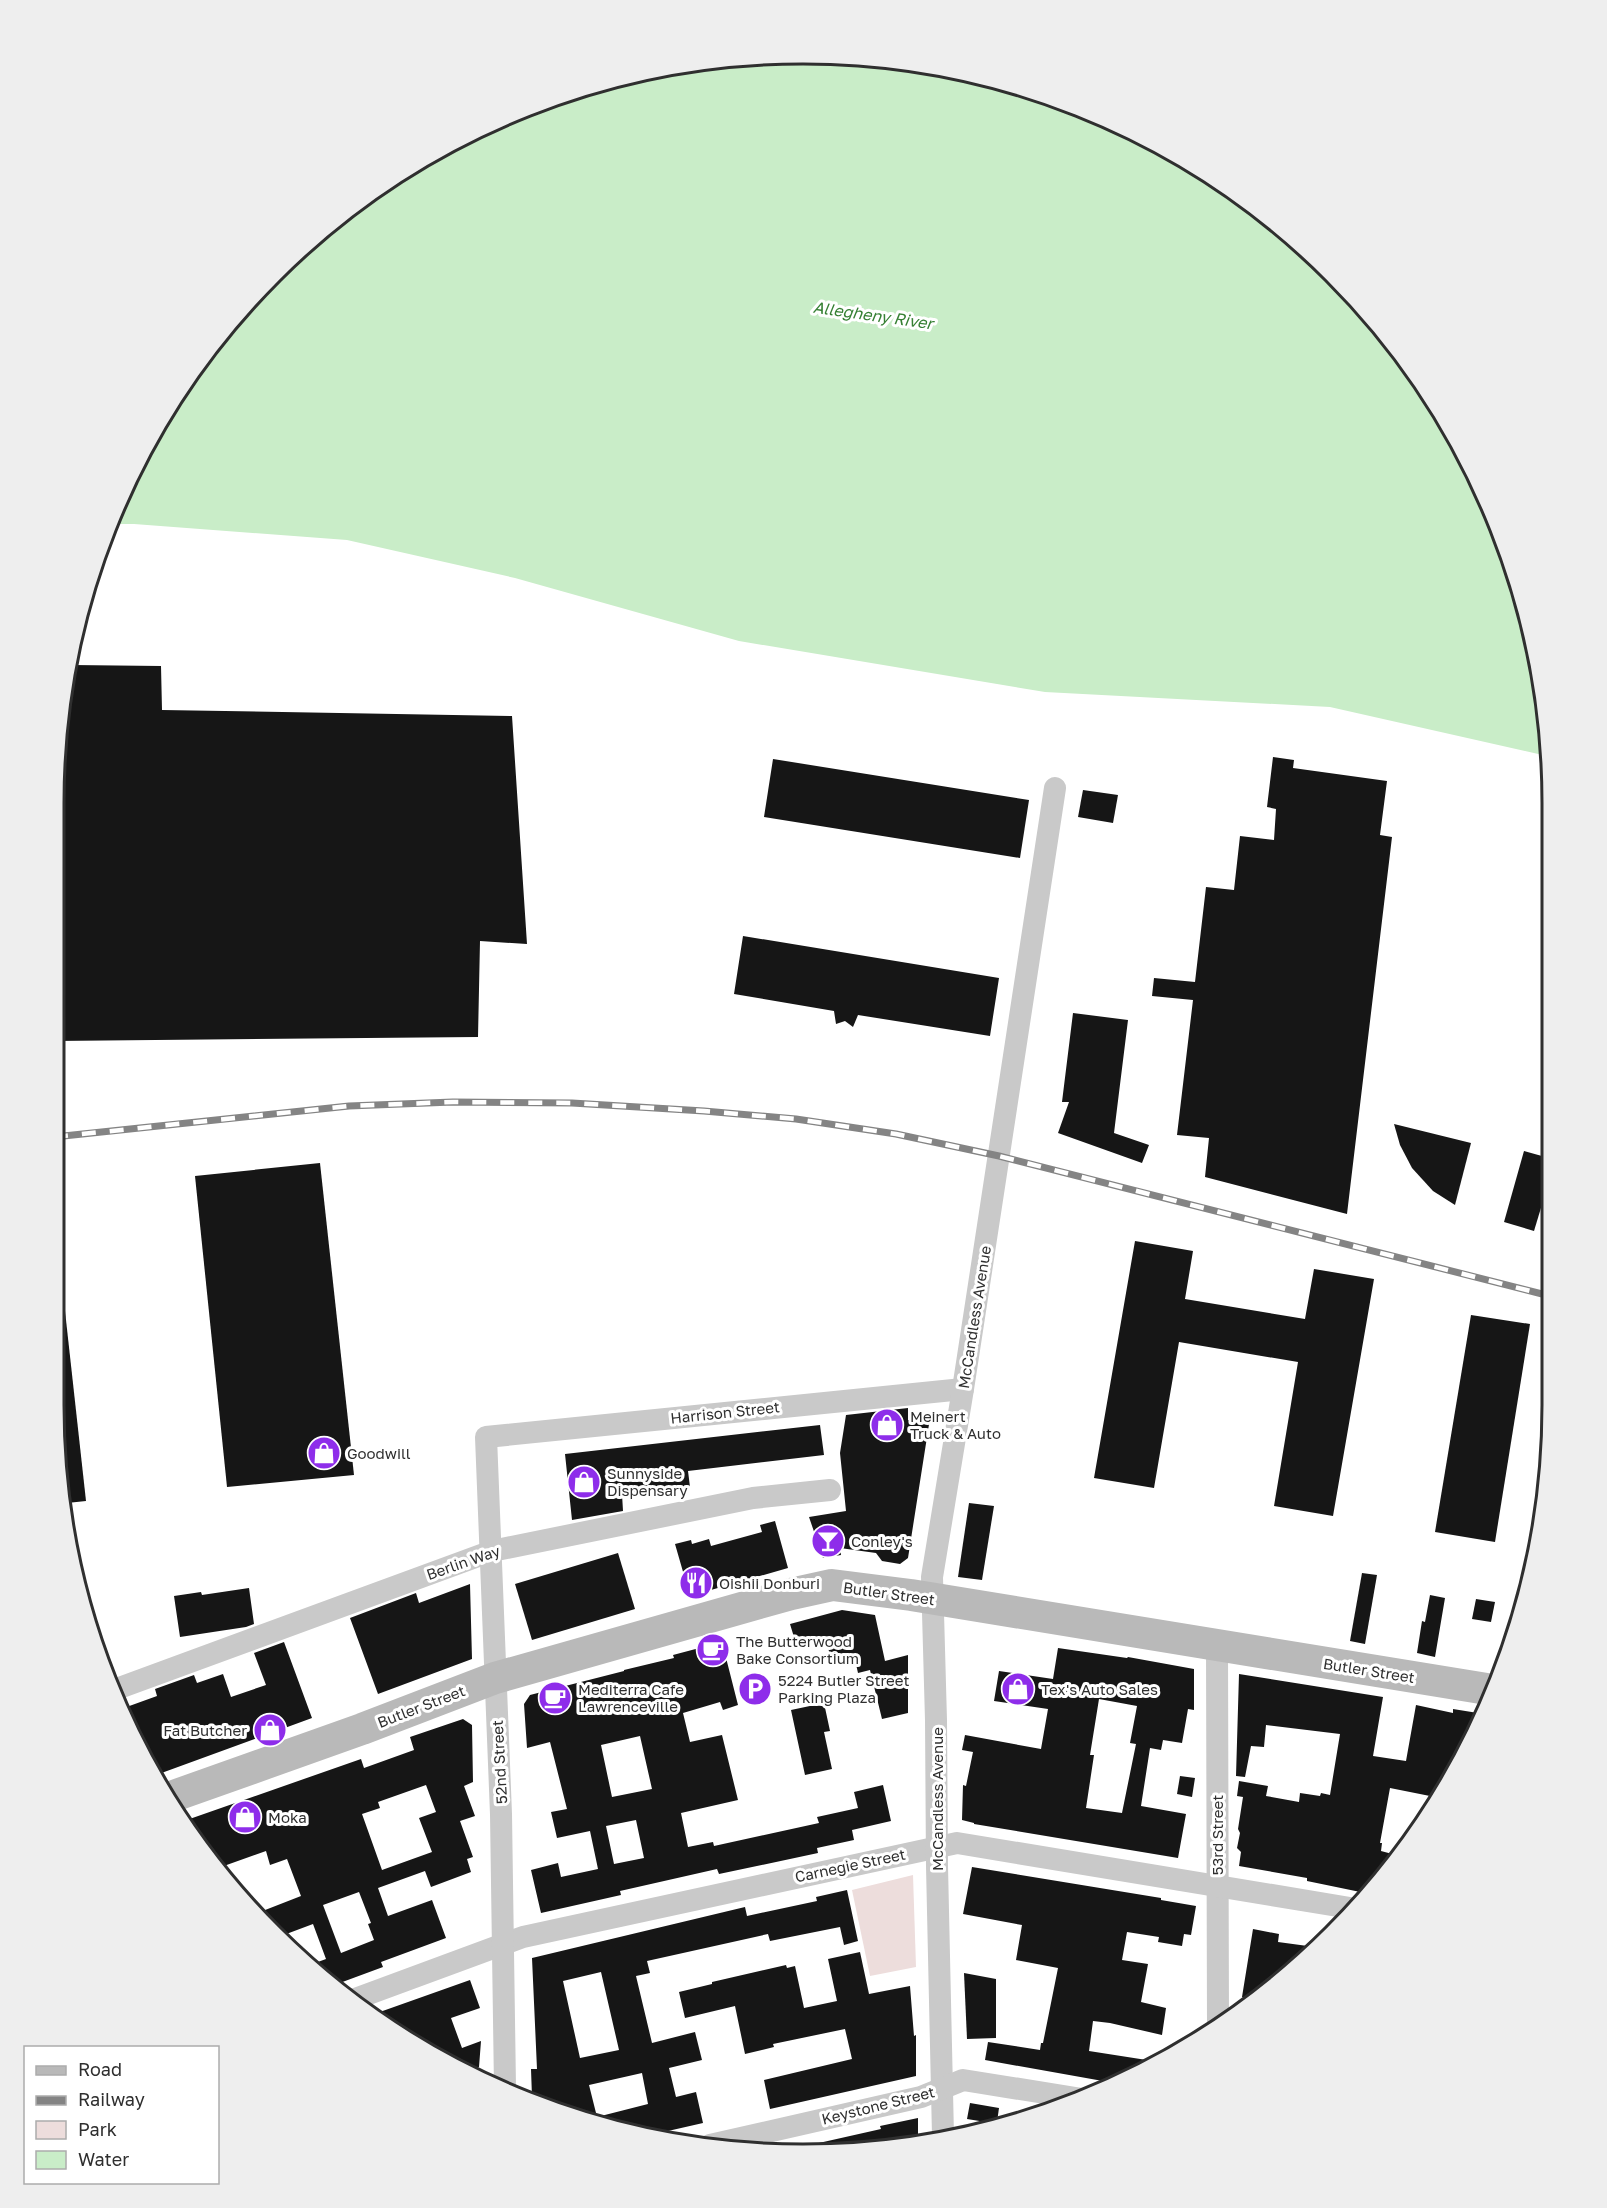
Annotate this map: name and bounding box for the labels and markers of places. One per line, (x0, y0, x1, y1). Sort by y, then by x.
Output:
shop icon: Meinert Truck & Auto (869, 1407, 905, 1443)
place label: Meinert Truck & Auto (910, 1407, 1001, 1442)
shop icon: Goodwill (306, 1435, 342, 1471)
place label: Goodwill (347, 1444, 411, 1462)
shop icon: Sunnyside Dispensary (566, 1464, 602, 1500)
place label: Sunnyside Dispensary (607, 1464, 688, 1499)
bar icon: Conley's (810, 1523, 846, 1559)
place label: Conley's (851, 1532, 913, 1550)
restaurant icon: Oishii Donburi (678, 1565, 714, 1601)
place label: Oishii Donburi (719, 1574, 820, 1592)
cafe icon: The Butterwood Bake Consortium (695, 1632, 731, 1668)
place label: The Butterwood Bake Consortium (736, 1632, 859, 1667)
parking icon: 5224 Butler Street Parking Plaza (737, 1671, 773, 1707)
place label: 5224 Butler Street Parking Plaza (778, 1671, 909, 1706)
shop icon: Tex's Auto Sales (1000, 1671, 1036, 1707)
cafe icon: Mediterra Cafe Lawrenceville (537, 1680, 573, 1716)
place label: Mediterra Cafe Lawrenceville (578, 1680, 684, 1715)
place label: Tex's Auto Sales (1041, 1680, 1158, 1698)
shop icon: Fat Butcher (252, 1712, 288, 1748)
place label: Fat Butcher (163, 1721, 247, 1739)
shop icon: Moka (227, 1799, 263, 1835)
place label: Moka (268, 1808, 307, 1826)

